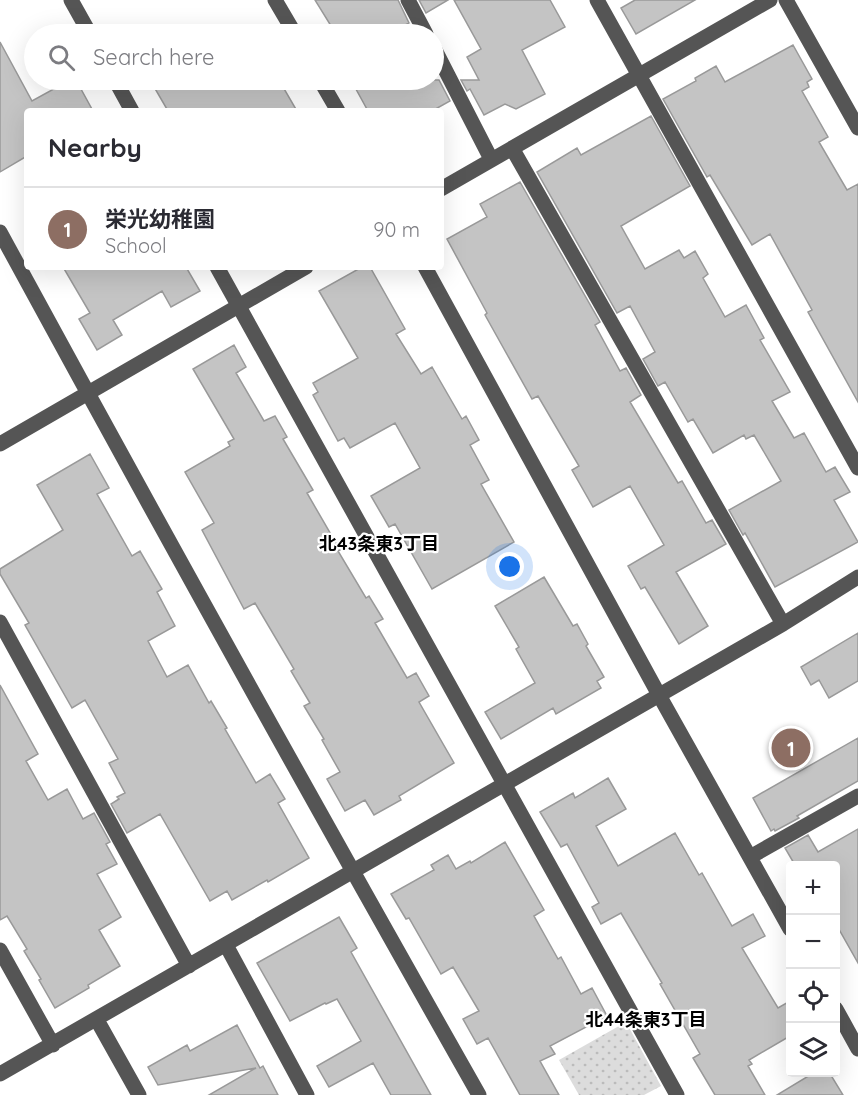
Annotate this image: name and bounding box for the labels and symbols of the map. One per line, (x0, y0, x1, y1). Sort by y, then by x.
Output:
district label: 北43条東3丁目 (319, 532, 439, 555)
your location (495, 552, 524, 581)
pin: 1 (772, 726, 810, 771)
district label: 北44条東3丁目 (586, 1008, 706, 1031)

